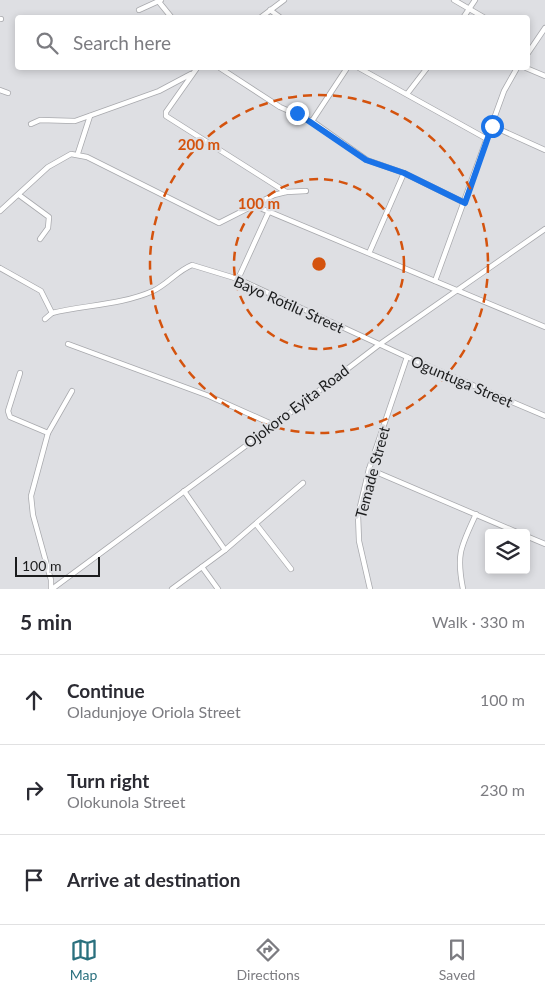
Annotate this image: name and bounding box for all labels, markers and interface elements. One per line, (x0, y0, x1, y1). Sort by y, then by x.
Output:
search box (15, 15, 530, 70)
icon: search (33, 29, 61, 57)
text: Search here (73, 31, 171, 54)
route end (286, 102, 309, 125)
route start (481, 115, 504, 138)
text: 200 m (178, 135, 220, 153)
text: 100 m (238, 194, 280, 212)
centre of rings (310, 255, 328, 273)
street label: Bayo Rotilu Street (231, 272, 347, 337)
street label: Oguntuga Street (409, 351, 516, 411)
street label: Ojokoro Eyita Road (240, 361, 352, 451)
street label: Temade Street (351, 423, 393, 520)
map controls (485, 529, 530, 574)
button: layers (485, 529, 530, 574)
scale bar (15, 554, 100, 577)
text: 100 m (22, 557, 61, 574)
text: 5 min (20, 609, 72, 634)
text: Walk · 330 m (432, 612, 525, 631)
text: Continue (67, 679, 145, 702)
icon: ahead (20, 686, 48, 714)
text: 100 m (480, 690, 525, 709)
text: Oladunjoye Oriola Street (67, 702, 241, 721)
text: Turn right (67, 769, 149, 792)
icon: right (20, 776, 48, 804)
text: 230 m (480, 780, 525, 799)
text: Olokunola Street (67, 792, 186, 811)
icon: arrive (20, 866, 48, 894)
text: Arrive at destination (67, 868, 240, 891)
tab: Map (70, 936, 98, 983)
tab: Directions (237, 936, 300, 983)
tab: Saved (439, 936, 475, 983)

